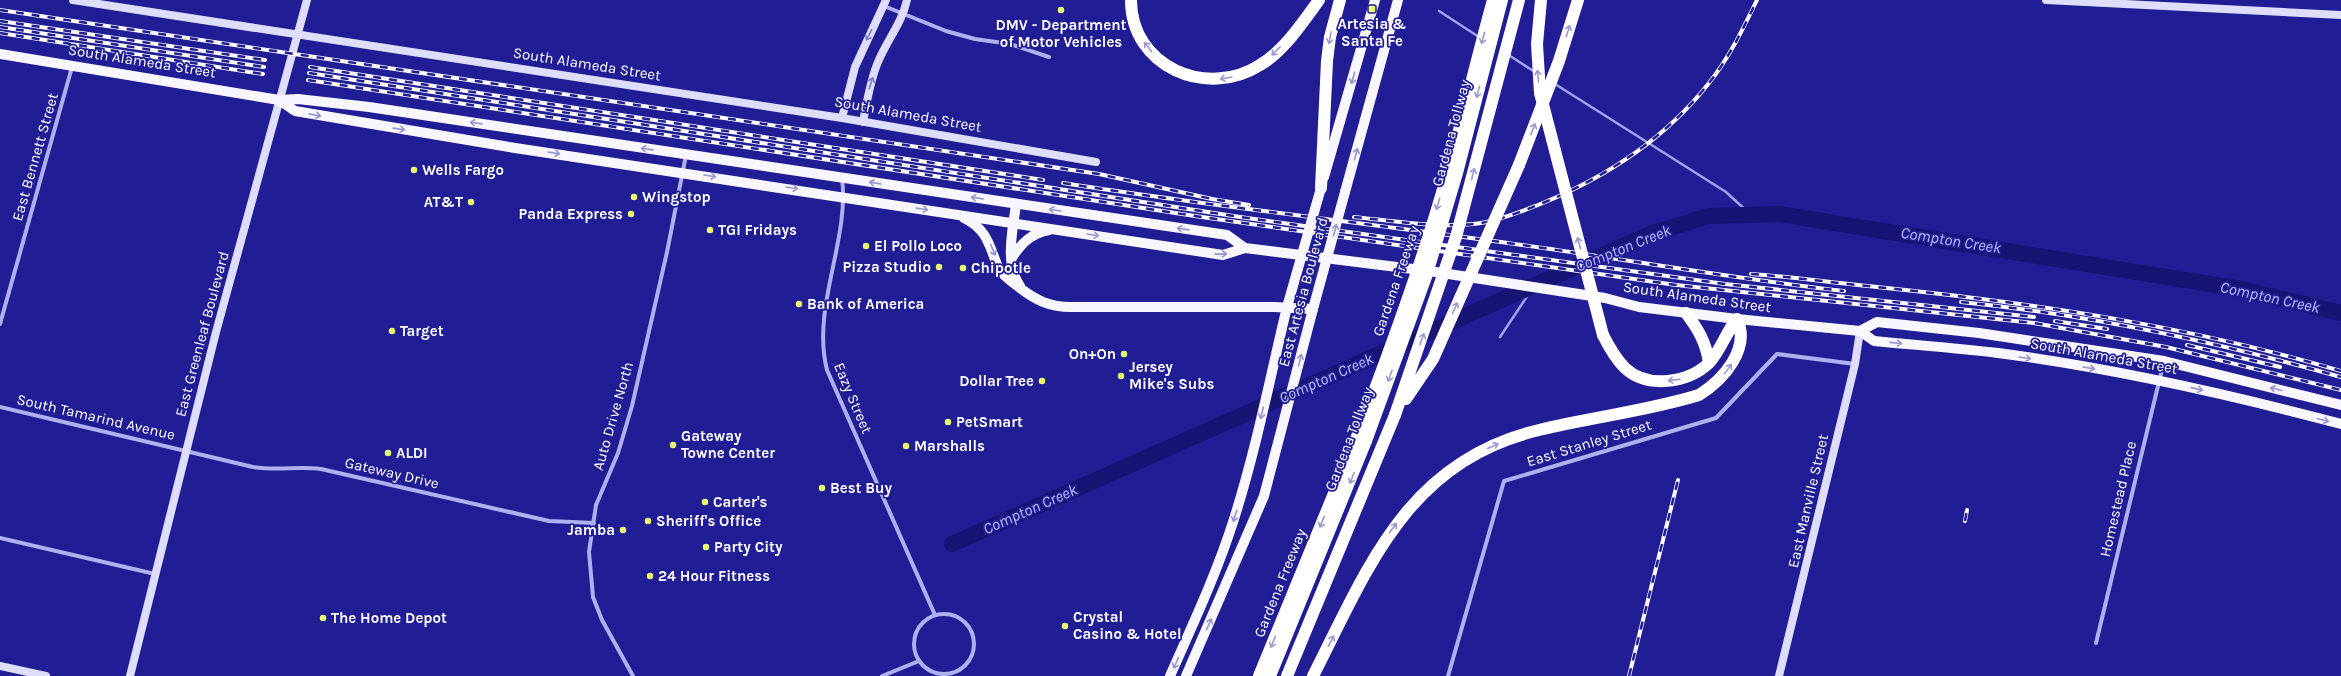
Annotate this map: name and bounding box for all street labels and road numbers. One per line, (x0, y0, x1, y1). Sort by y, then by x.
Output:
street label: South Alameda Street (67, 40, 217, 82)
street label: South Alameda Street (512, 43, 662, 85)
street label: Gardena Tollway (1428, 78, 1474, 188)
street label: East Bennett Street (8, 90, 62, 223)
street label: South Alameda Street (833, 92, 983, 136)
street label: East Artesia Boulevard (1274, 215, 1332, 369)
street label: Gardena Freeway (1369, 223, 1423, 339)
street label: East Greenleaf Boulevard (171, 249, 233, 419)
street label: South Alameda Street (1622, 278, 1773, 316)
street label: South Alameda Street (2029, 334, 2179, 378)
street label: Auto Drive North (589, 360, 637, 472)
street label: Eazy Street (830, 360, 876, 437)
street label: Gardena Tollway (1321, 384, 1377, 493)
street label: South Tamarind Avenue (15, 390, 177, 444)
street label: East Stanley Street (1524, 415, 1654, 471)
street label: East Manville Street (1784, 432, 1832, 570)
street label: Homestead Place (2096, 439, 2140, 559)
street label: Gateway Drive (343, 453, 441, 493)
street label: Gardena Freeway (1250, 526, 1310, 640)

